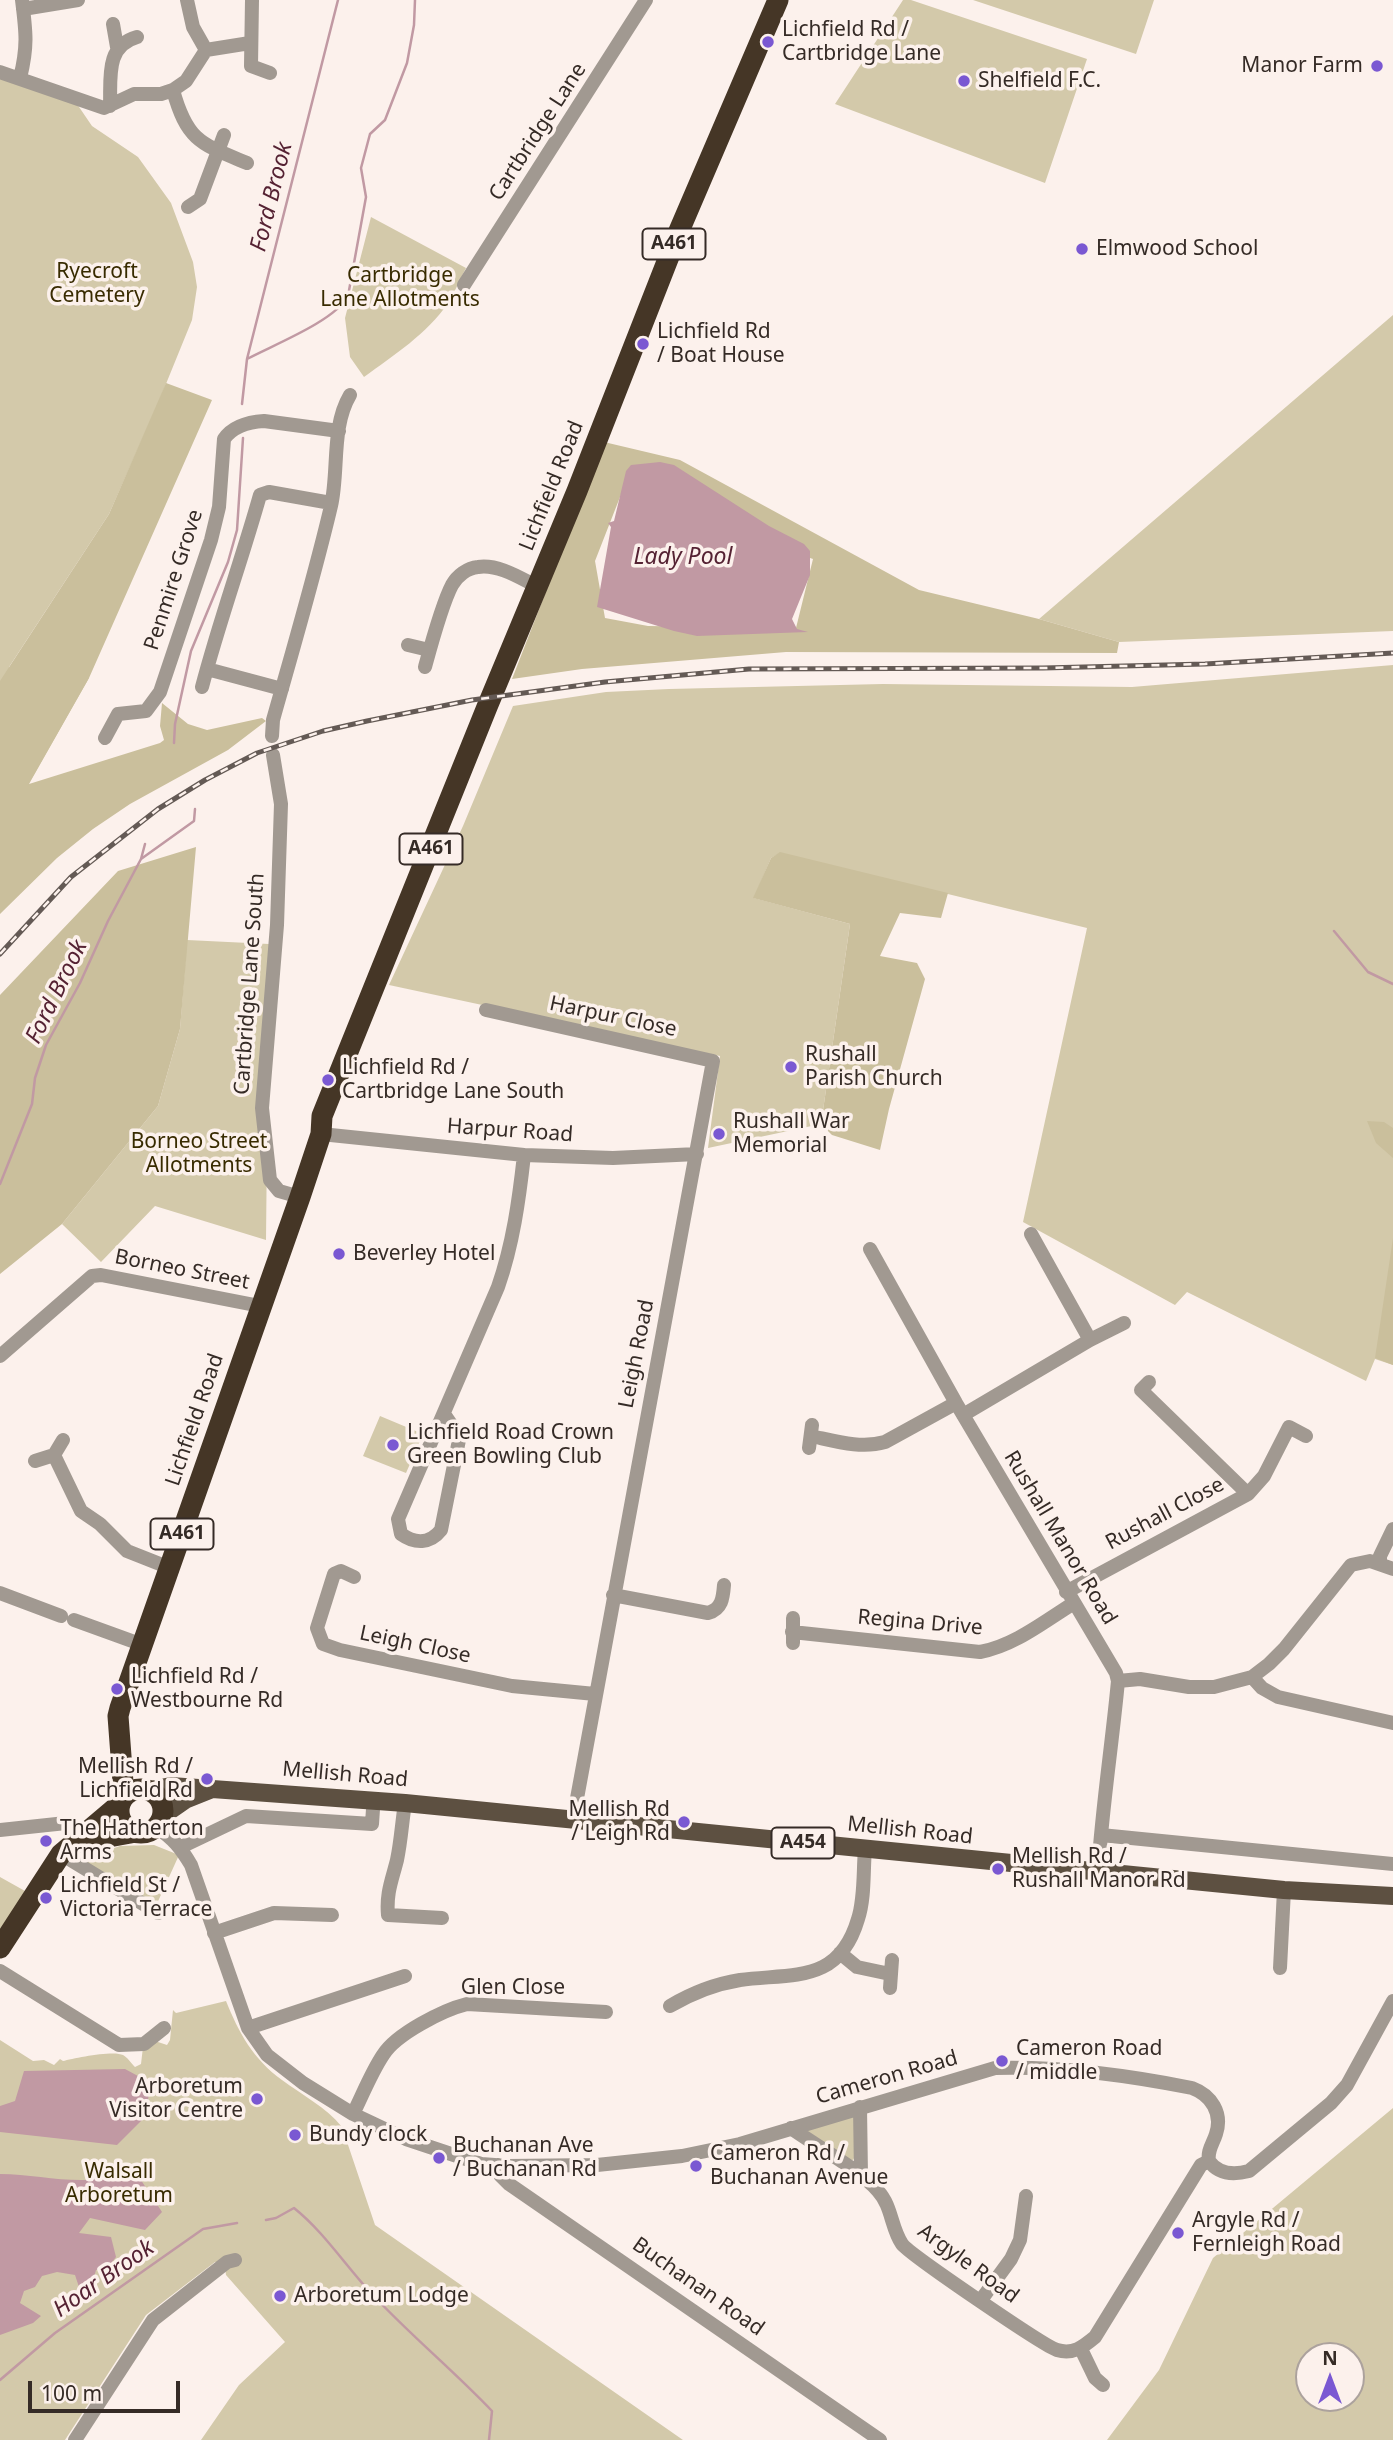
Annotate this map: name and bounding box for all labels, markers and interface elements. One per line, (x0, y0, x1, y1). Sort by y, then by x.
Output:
place label: Lichfield Rd / Cartbridge Lane (782, 17, 941, 67)
marker: Lichfield Rd / Cartbridge Lane (760, 34, 776, 50)
place label: Manor Farm (1241, 53, 1363, 79)
street label: Cartbridge Lane (484, 58, 592, 206)
marker: Manor Farm (1369, 58, 1385, 74)
place label: Shelfield F.C. (978, 68, 1101, 94)
marker: Shelfield F.C. (956, 73, 972, 89)
water label: Ford Brook (245, 139, 299, 255)
road number: A461 (642, 228, 706, 260)
place label: Elmwood School (1096, 236, 1258, 262)
marker: Elmwood School (1074, 241, 1090, 257)
park label: Ryecroft Cemetery (49, 259, 145, 309)
park label: Cartbridge Lane Allotments (320, 263, 480, 313)
place label: Lichfield Rd / Boat House (657, 319, 785, 369)
marker: Lichfield Rd / Boat House (635, 336, 651, 352)
street label: Lichfield Road (514, 417, 590, 555)
street label: Penmire Grove (139, 506, 209, 654)
water label: Lady Pool (634, 543, 732, 571)
road number: A461 (400, 834, 462, 864)
street label: Cartbridge Lane South (230, 872, 270, 1096)
water label: Ford Brook (20, 936, 94, 1048)
street label: Harpur Close (547, 991, 679, 1043)
place label: Rushall Parish Church (805, 1042, 943, 1092)
place label: Lichfield Rd / Cartbridge Lane South (342, 1055, 564, 1105)
marker: Rushall Parish Church (783, 1059, 799, 1075)
marker: Lichfield Rd / Cartbridge Lane South (320, 1072, 336, 1088)
place label: Rushall War Memorial (733, 1109, 850, 1159)
street label: Harpur Road (446, 1114, 574, 1148)
marker: Rushall War Memorial (711, 1126, 727, 1142)
park label: Borneo Street Allotments (131, 1129, 267, 1179)
place label: Beverley Hotel (353, 1241, 495, 1267)
street label: Borneo Street (113, 1245, 251, 1295)
marker: Beverley Hotel (331, 1246, 347, 1262)
street label: Leigh Road (614, 1298, 660, 1410)
street label: Lichfield Road (161, 1351, 229, 1489)
place label: Lichfield Road Crown Green Bowling Club (407, 1420, 614, 1470)
marker: Lichfield Road Crown Green Bowling Club (385, 1437, 401, 1453)
street label: Rushall Manor Road (998, 1447, 1122, 1629)
street label: Rushall Close (1101, 1472, 1229, 1556)
road number: A461 (150, 1518, 214, 1550)
street label: Regina Drive (856, 1605, 984, 1641)
street label: Leigh Close (357, 1621, 473, 1669)
place label: Lichfield Rd / Westbourne Rd (131, 1664, 283, 1714)
marker: Lichfield Rd / Westbourne Rd (109, 1681, 125, 1697)
place label: Mellish Rd / Lichfield Rd (78, 1754, 193, 1804)
street label: Mellish Road (281, 1757, 409, 1793)
marker: Mellish Rd / Lichfield Rd (199, 1771, 215, 1787)
place label: Mellish Rd / Leigh Rd (568, 1797, 670, 1847)
street label: Mellish Road (846, 1812, 974, 1850)
marker: Mellish Rd / Leigh Rd (676, 1814, 692, 1830)
place label: The Hatherton Arms (60, 1816, 204, 1866)
road number: A454 (772, 1828, 834, 1858)
marker: The Hatherton Arms (38, 1833, 54, 1849)
place label: Mellish Rd / Rushall Manor Rd (1012, 1844, 1186, 1894)
marker: Mellish Rd / Rushall Manor Rd (990, 1861, 1006, 1877)
place label: Lichfield St / Victoria Terrace (60, 1873, 212, 1923)
marker: Lichfield St / Victoria Terrace (38, 1890, 54, 1906)
street label: Glen Close (461, 1975, 565, 2001)
place label: Cameron Road / middle (1016, 2036, 1162, 2086)
street label: Cameron Road (813, 2046, 961, 2110)
marker: Cameron Road / middle (994, 2053, 1010, 2069)
place label: Arboretum Visitor Centre (109, 2074, 243, 2124)
marker: Arboretum Visitor Centre (249, 2091, 265, 2107)
place label: Bundy clock (309, 2122, 427, 2148)
marker: Bundy clock (287, 2127, 303, 2143)
place label: Buchanan Ave / Buchanan Rd (453, 2133, 597, 2183)
place label: Cameron Rd / Buchanan Avenue (710, 2141, 888, 2191)
marker: Buchanan Ave / Buchanan Rd (431, 2150, 447, 2166)
marker: Cameron Rd / Buchanan Avenue (688, 2158, 704, 2174)
park label: Walsall Arboretum (65, 2159, 173, 2209)
place label: Argyle Rd / Fernleigh Road (1192, 2208, 1341, 2258)
street label: Argyle Road (913, 2219, 1023, 2309)
marker: Argyle Rd / Fernleigh Road (1170, 2225, 1186, 2241)
street label: Buchanan Road (627, 2232, 769, 2342)
water label: Hoar Brook (48, 2234, 160, 2324)
place label: Arboretum Lodge (294, 2283, 469, 2309)
marker: Arboretum Lodge (272, 2288, 288, 2304)
north arrow (1295, 2342, 1365, 2412)
text: N (1322, 2345, 1338, 2371)
scale bar (32, 2366, 184, 2410)
text: 100 m (41, 2379, 102, 2407)

